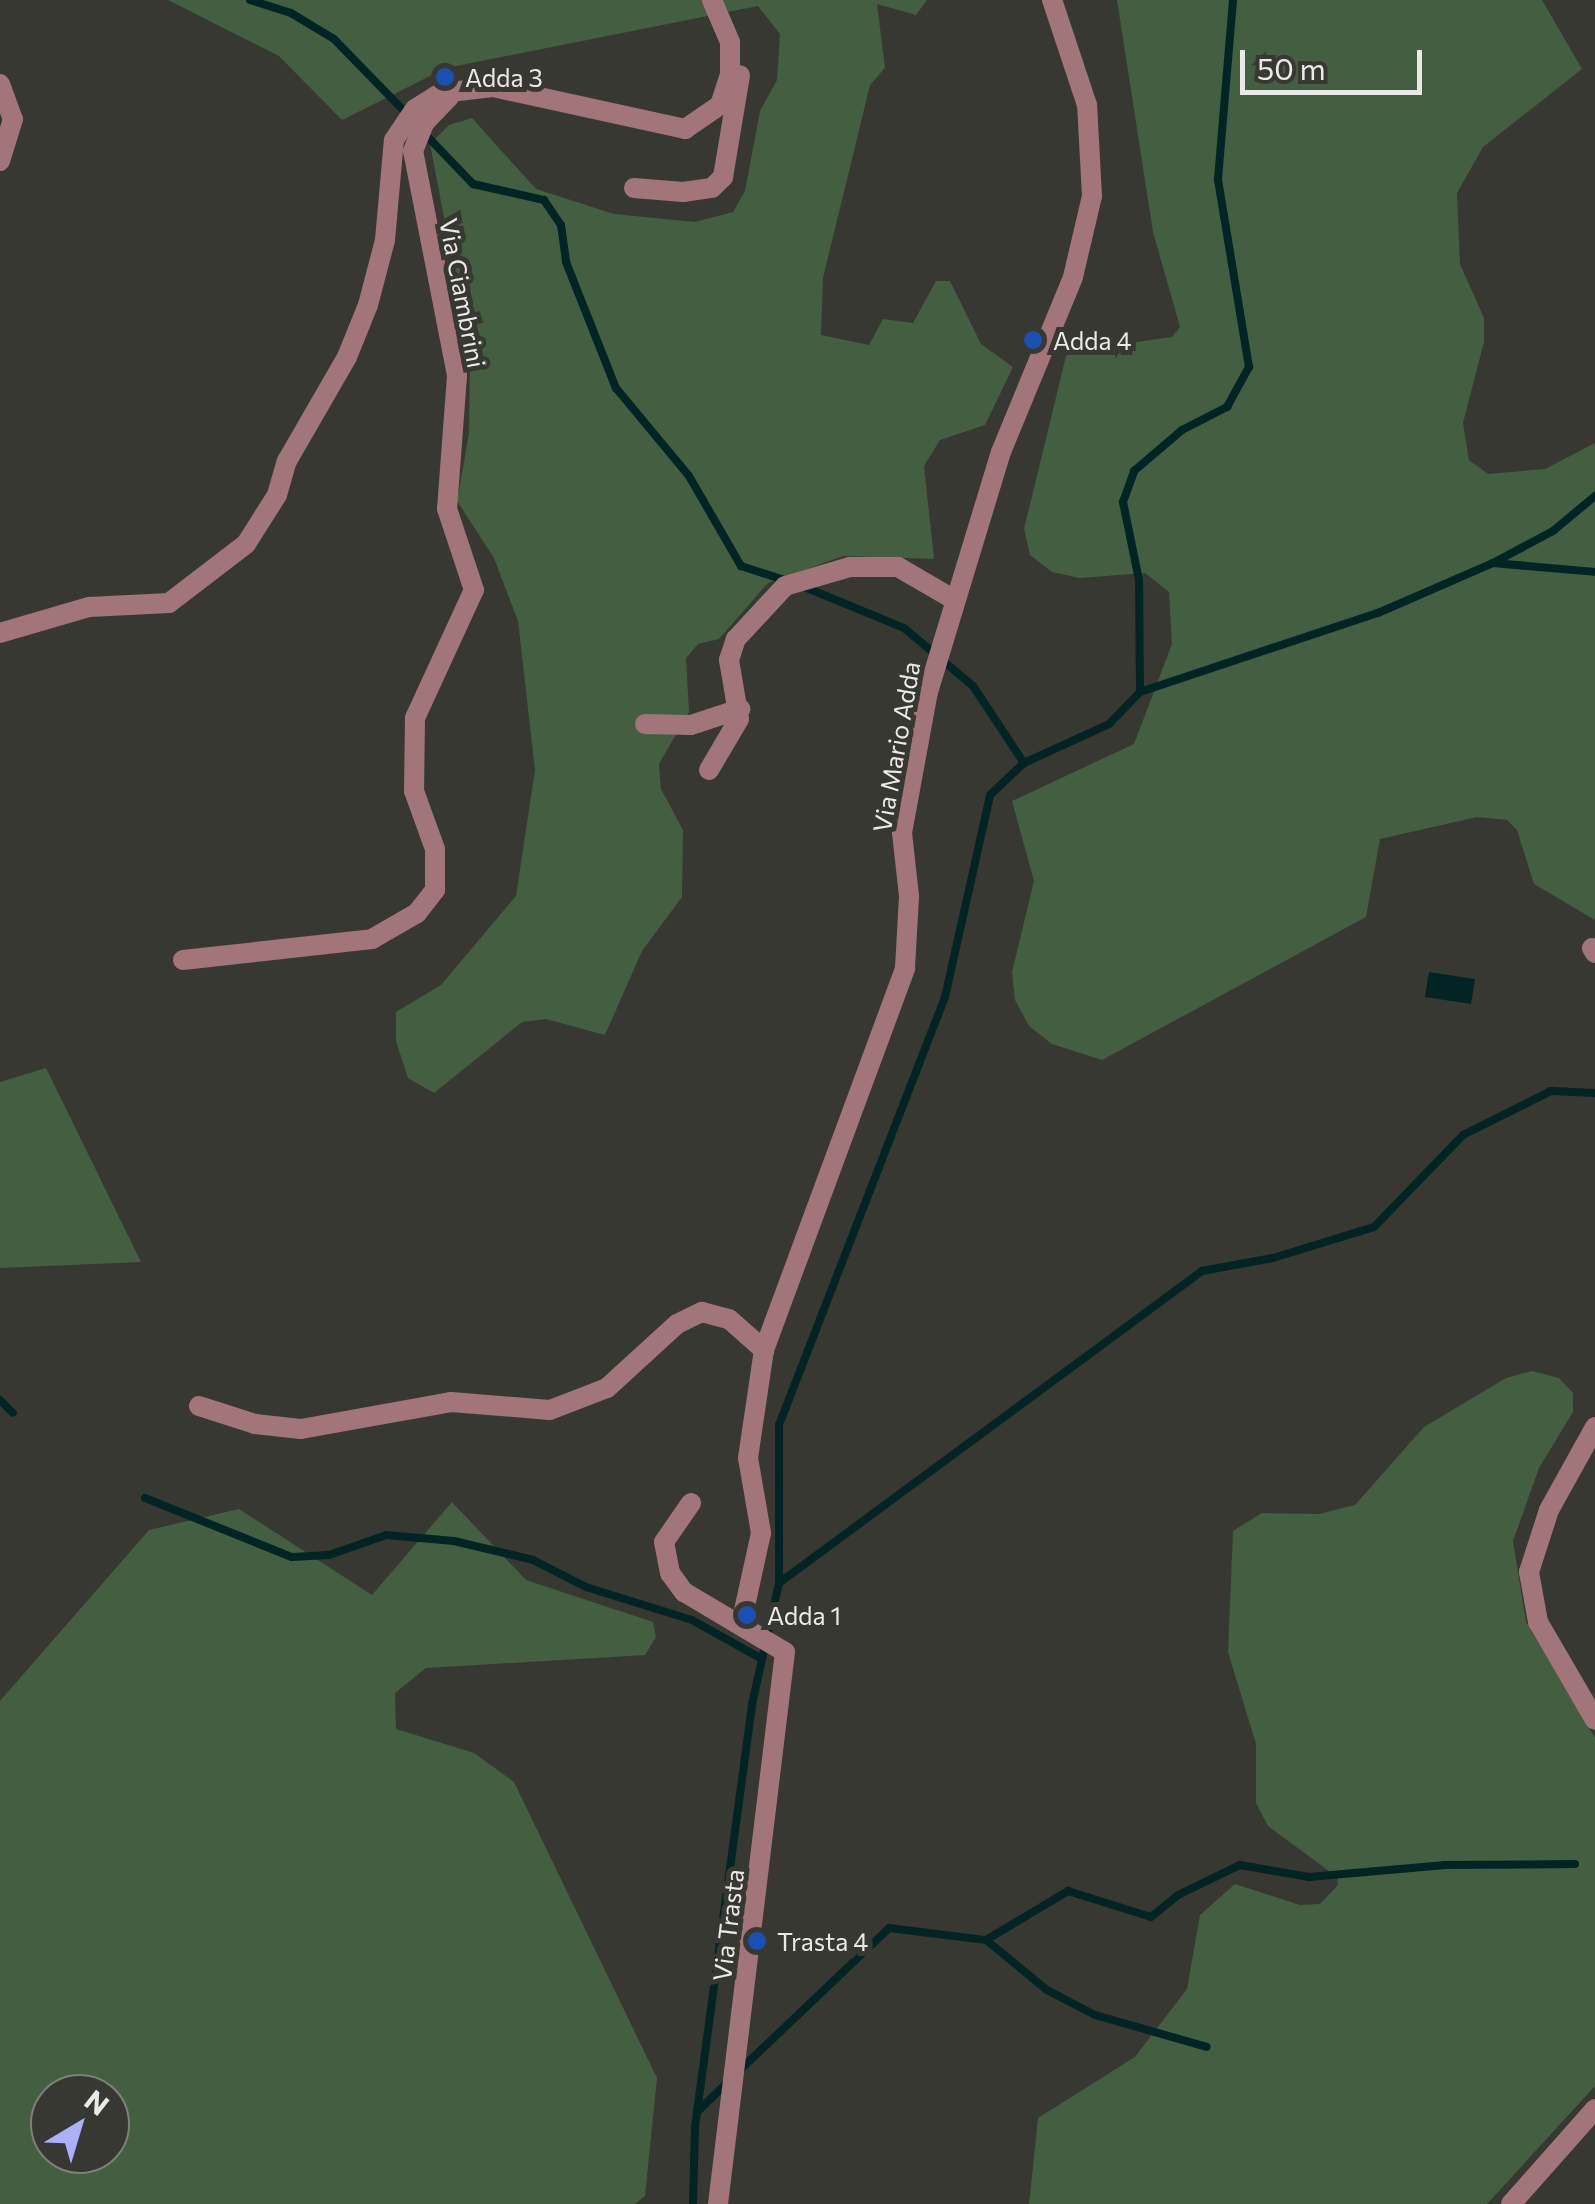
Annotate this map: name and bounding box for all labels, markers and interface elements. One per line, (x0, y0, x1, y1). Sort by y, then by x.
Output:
scale bar (1245, 30, 1428, 92)
text: 50 m (1257, 49, 1326, 86)
place label: Adda 3 (465, 62, 543, 92)
marker: Adda 3 (434, 66, 456, 88)
street label: Via Ciambrini (434, 216, 492, 370)
place label: Adda 4 (1053, 325, 1131, 355)
marker: Adda 4 (1022, 329, 1044, 351)
street label: Via Mario Adda (866, 659, 926, 835)
place label: Adda 1 (767, 1600, 841, 1630)
marker: Adda 1 (736, 1604, 758, 1626)
street label: Via Trasta (706, 1867, 750, 1983)
place label: Trasta 4 (777, 1926, 868, 1956)
marker: Trasta 4 (746, 1930, 768, 1952)
north arrow (30, 2074, 130, 2174)
text: N (78, 2082, 116, 2122)

